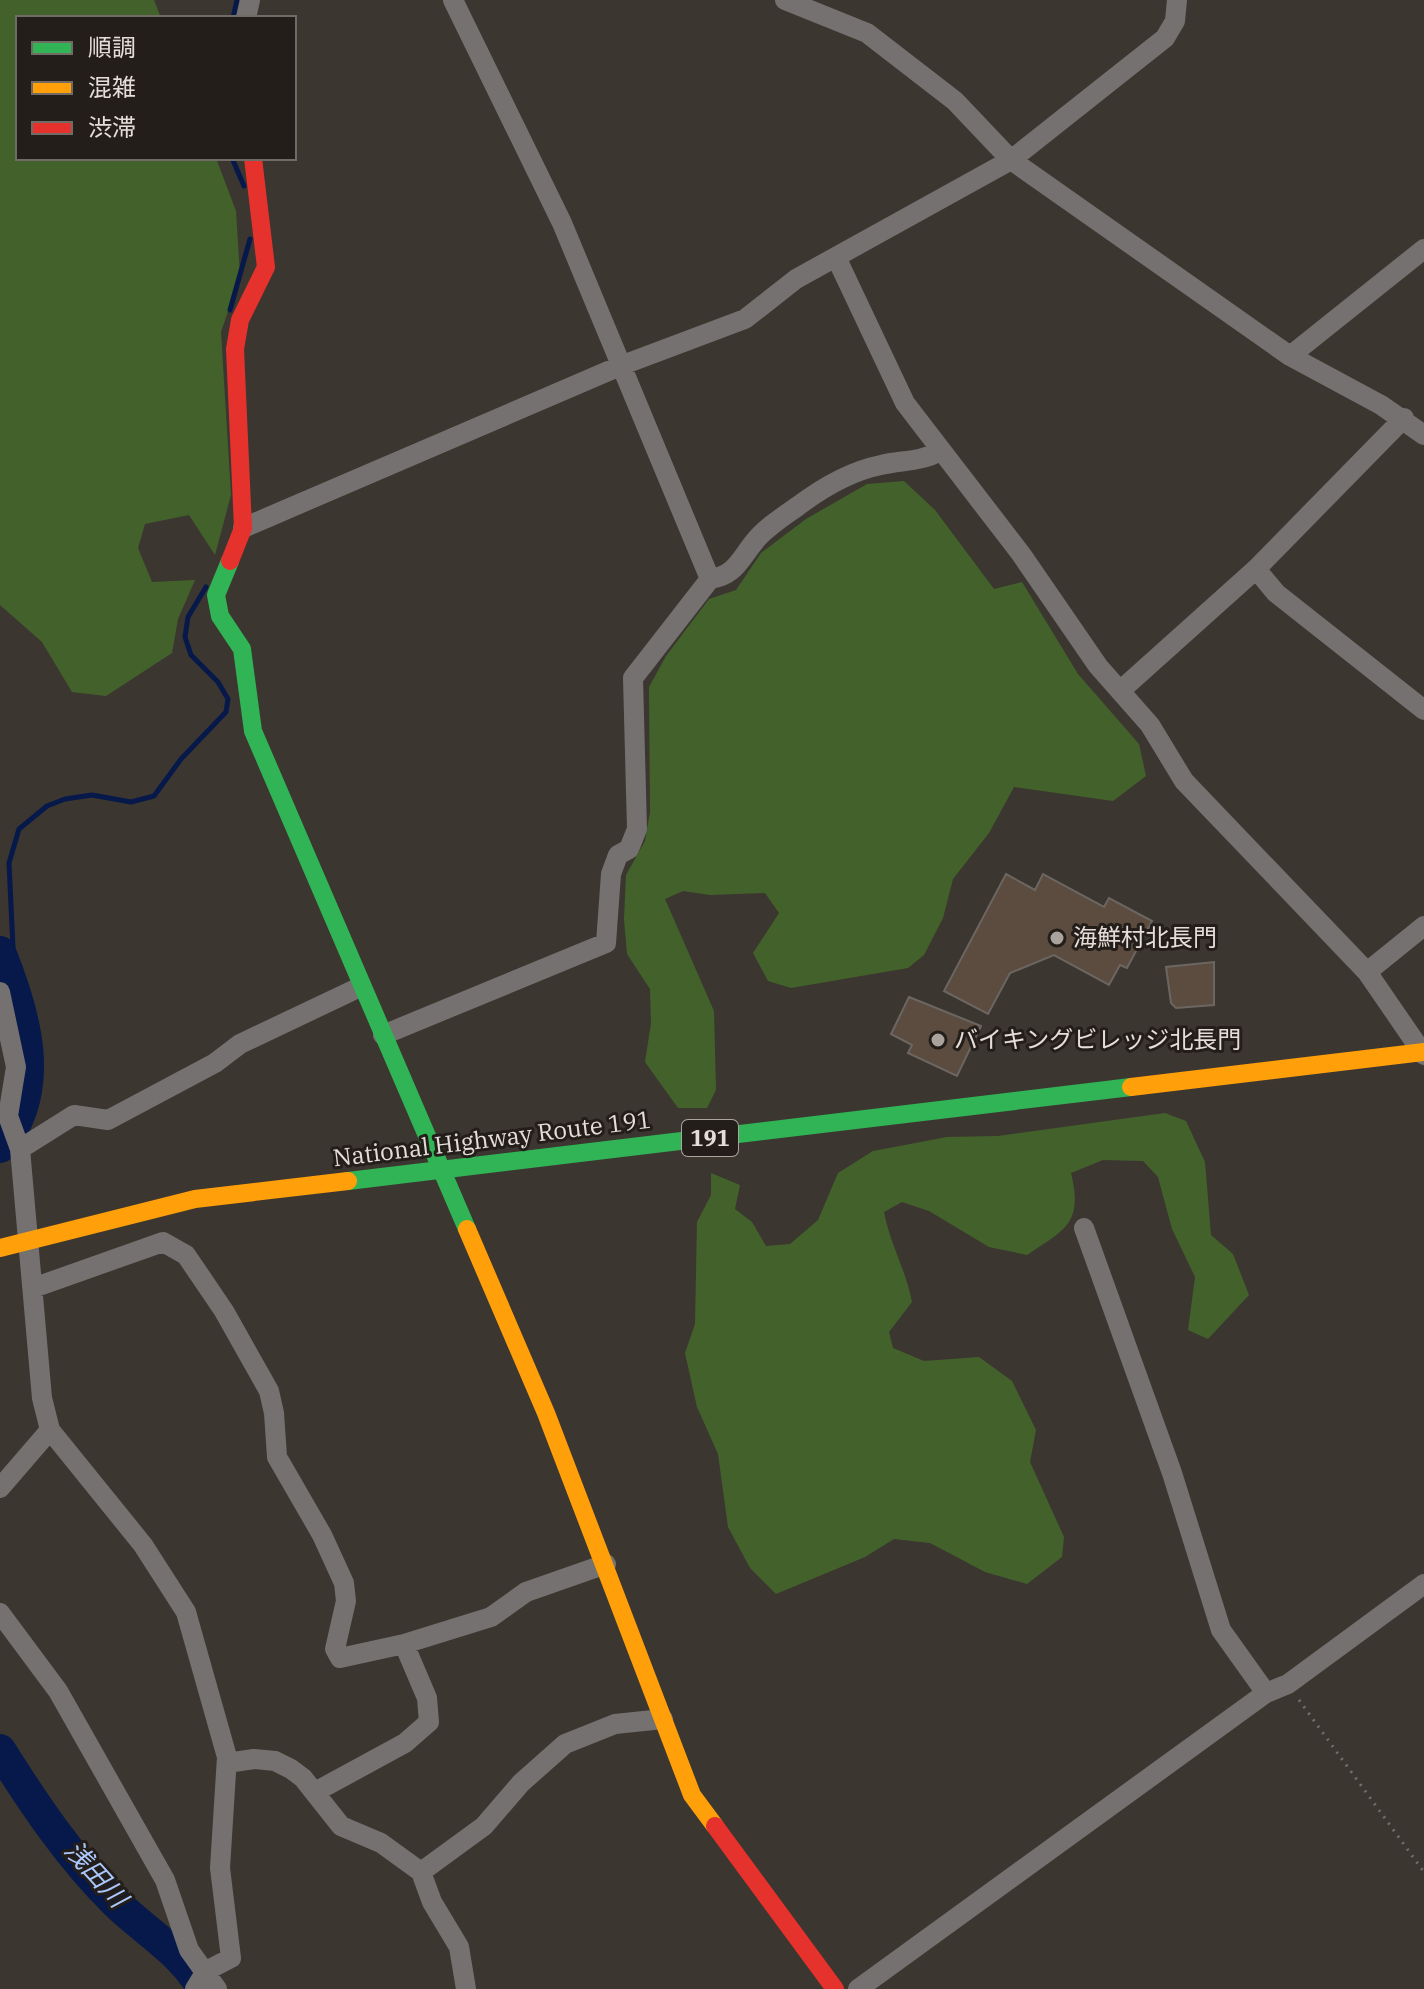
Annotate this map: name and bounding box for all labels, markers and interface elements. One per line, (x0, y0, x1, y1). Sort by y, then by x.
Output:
legend (16, 16, 296, 160)
text: 順調 (88, 31, 136, 63)
text: 混雑 (88, 71, 136, 103)
text: 渋滞 (88, 111, 136, 143)
place label: 海鮮村北長門 (1073, 921, 1217, 953)
marker: 海鮮村北長門 (1048, 929, 1066, 947)
place label: バイキングビレッジ北長門 (954, 1023, 1241, 1055)
marker: バイキングビレッジ北長門 (929, 1031, 947, 1049)
street label: National Highway Route 191 (331, 1103, 653, 1173)
road number: 191 (682, 1120, 738, 1156)
water label: 浅田川 (58, 1833, 137, 1916)

